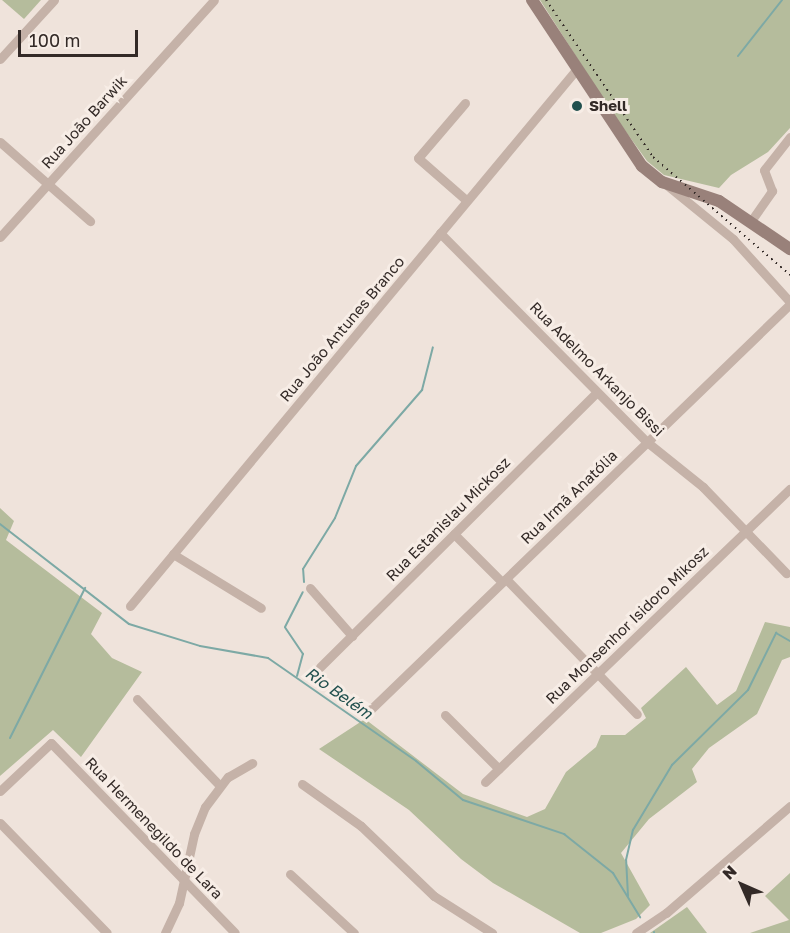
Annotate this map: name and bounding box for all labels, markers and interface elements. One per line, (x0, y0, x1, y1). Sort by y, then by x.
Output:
scale bar (21, 18, 141, 56)
text: 100 m (29, 29, 80, 51)
street label: Rua João Barwik (37, 72, 131, 172)
place label: Shell (589, 97, 627, 115)
marker: Shell (570, 99, 584, 113)
street label: Rua João Antunes Branco (276, 253, 408, 405)
street label: Rua Adelmo Arkanjo Bissi (526, 298, 668, 440)
street label: Rua Irmã Anatólia (517, 446, 621, 548)
street label: Rua Estanislau Mickosz (382, 453, 514, 585)
street label: Rua Monsenhor Isidoro Mikosz (542, 542, 712, 708)
water label: Rio Belém (302, 663, 376, 723)
street label: Rua Hermenegildo de Lara (82, 753, 226, 903)
north arrow (712, 855, 772, 915)
text: N (718, 861, 741, 884)

